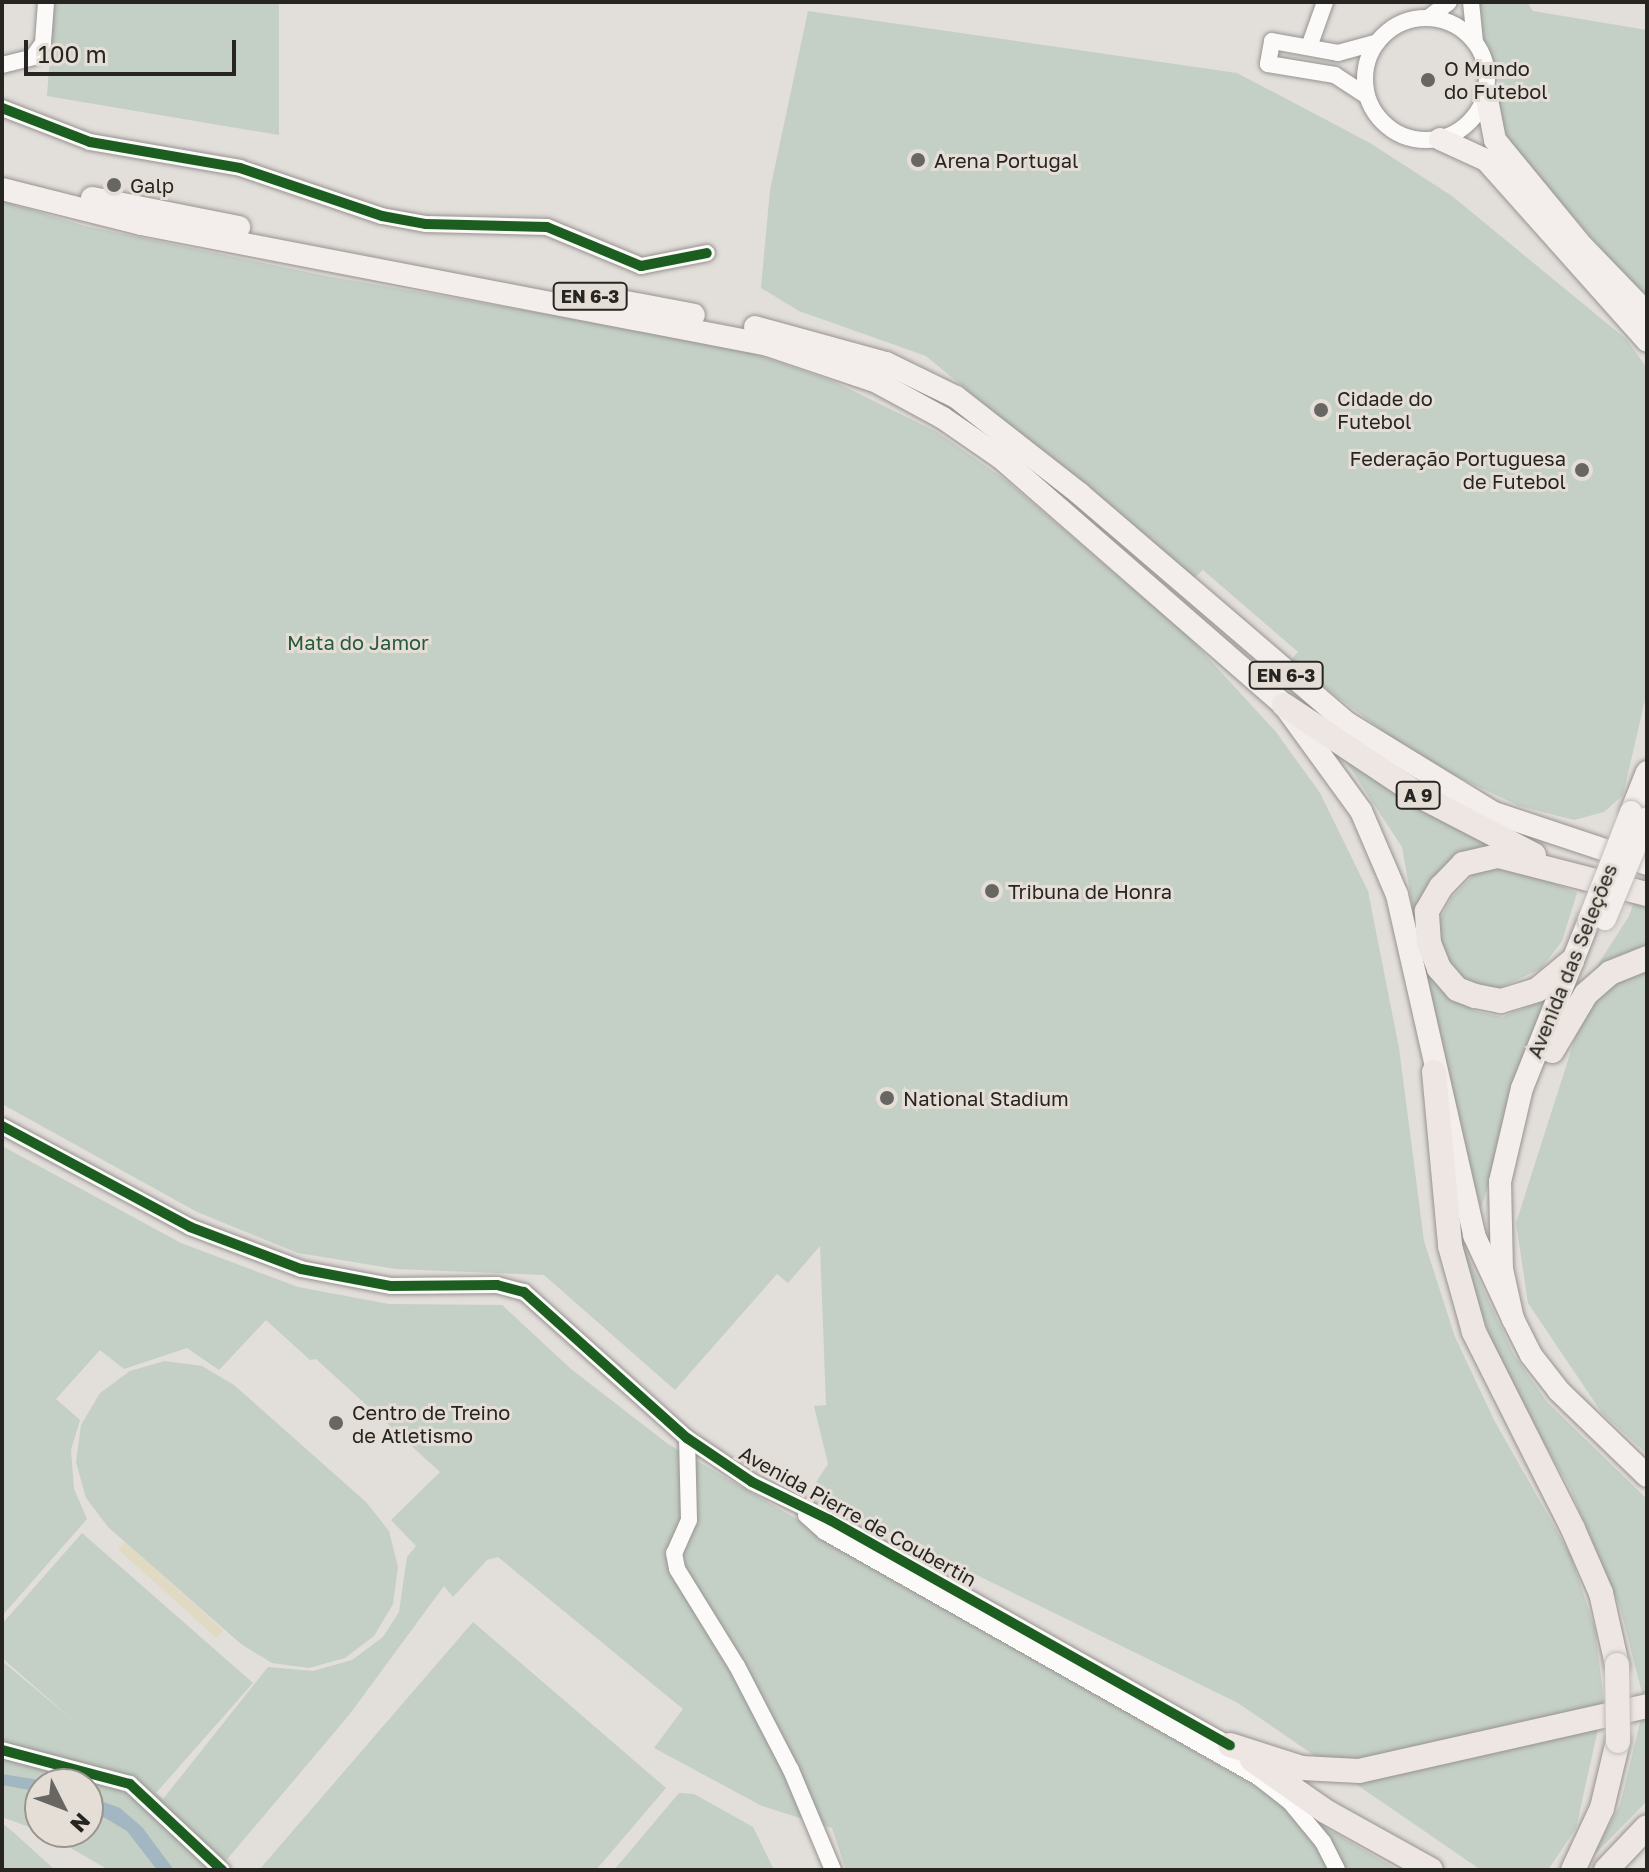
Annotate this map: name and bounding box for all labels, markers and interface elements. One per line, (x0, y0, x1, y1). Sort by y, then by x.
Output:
scale bar (28, 24, 240, 74)
text: 100 m (38, 39, 107, 68)
place label: O Mundo do Futebol (1444, 56, 1548, 103)
marker: O Mundo do Futebol (1419, 71, 1437, 89)
place label: Arena Portugal (934, 148, 1078, 172)
marker: Arena Portugal (909, 151, 927, 169)
place label: Galp (130, 173, 174, 197)
marker: Galp (105, 176, 123, 194)
road number: EN 6-3 (552, 282, 628, 310)
place label: Cidade do Futebol (1337, 386, 1433, 433)
marker: Cidade do Futebol (1312, 401, 1330, 419)
place label: Federação Portuguesa de Futebol (1350, 446, 1566, 493)
marker: Federação Portuguesa de Futebol (1573, 461, 1591, 479)
park label: Mata do Jamor (287, 630, 429, 654)
road number: EN 6-3 (1248, 661, 1324, 689)
road number: A 9 (1394, 781, 1442, 809)
street label: Avenida das Seleções (1522, 860, 1622, 1062)
place label: Tribuna de Honra (1008, 879, 1172, 903)
marker: Tribuna de Honra (983, 882, 1001, 900)
place label: National Stadium (903, 1086, 1069, 1110)
marker: National Stadium (878, 1089, 896, 1107)
place label: Centro de Treino de Atletismo (352, 1400, 510, 1447)
marker: Centro de Treino de Atletismo (327, 1414, 345, 1432)
street label: Avenida Pierre de Coubertin (735, 1441, 981, 1591)
north arrow (24, 1768, 104, 1848)
text: N (65, 1808, 96, 1838)

